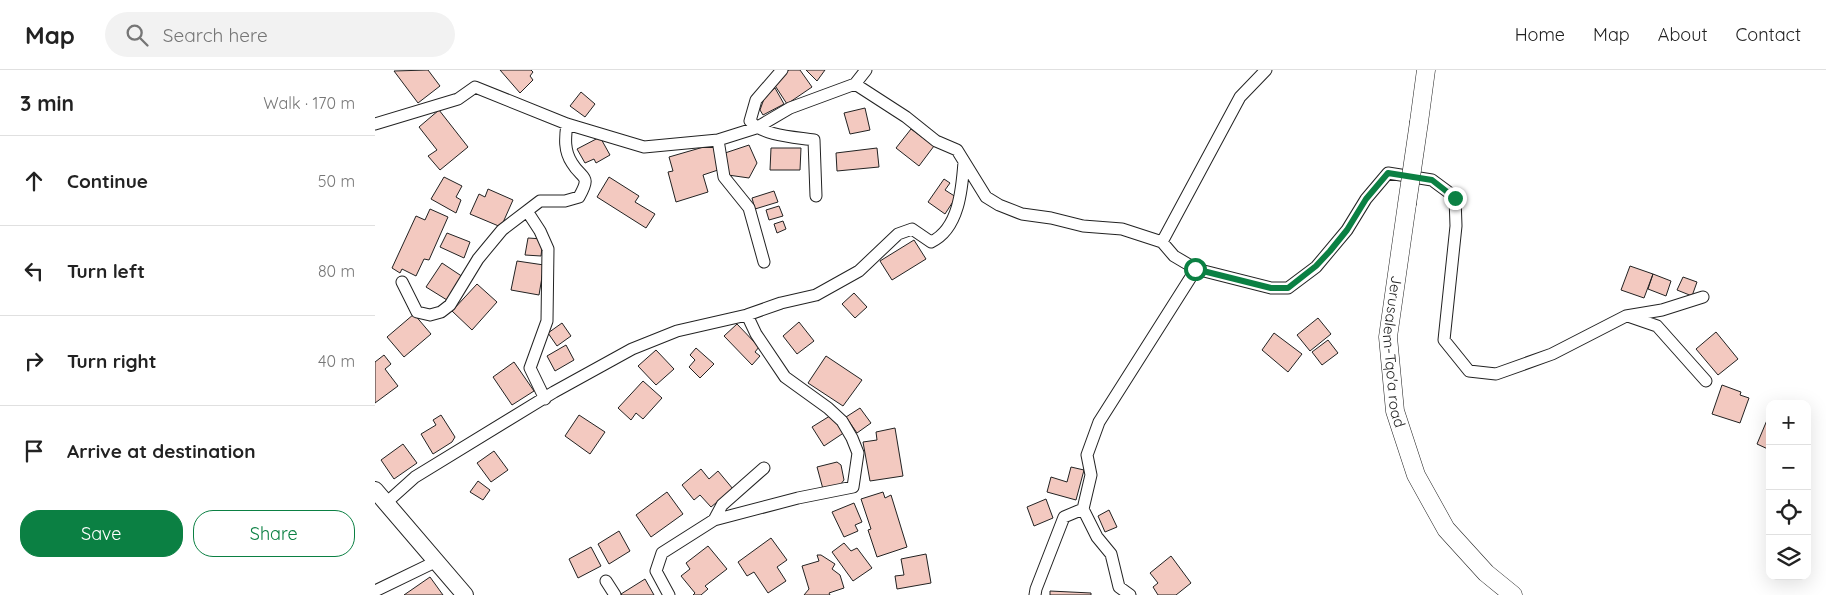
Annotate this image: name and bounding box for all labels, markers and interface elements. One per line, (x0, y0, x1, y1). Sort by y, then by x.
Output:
search box (105, 12, 455, 57)
text: Map (25, 20, 75, 50)
icon: search (123, 21, 151, 49)
text: Search here (163, 23, 268, 47)
text: Home (1515, 23, 1565, 46)
text: Map (1593, 23, 1630, 46)
text: About (1658, 23, 1708, 46)
text: Contact (1736, 23, 1801, 46)
text: 3 min (20, 90, 74, 116)
text: Walk · 170 m (263, 93, 355, 113)
icon: ahead (20, 167, 48, 195)
text: Continue (67, 169, 148, 193)
text: 50 m (318, 171, 355, 191)
route end (1444, 187, 1467, 210)
icon: left (20, 257, 48, 285)
route start (1184, 258, 1207, 281)
text: Turn left (67, 259, 145, 283)
text: 80 m (318, 261, 355, 281)
street label: Jerusalem-Tqo'a road (1379, 274, 1410, 430)
icon: right (20, 347, 48, 375)
text: Turn right (67, 349, 156, 373)
text: 40 m (318, 351, 355, 371)
map controls (1766, 400, 1811, 580)
button: + (1766, 400, 1811, 445)
icon: arrive (20, 437, 48, 465)
text: Arrive at destination (67, 439, 256, 463)
button: − (1766, 445, 1811, 490)
button: locate (1766, 490, 1811, 535)
button: Save (20, 510, 183, 557)
button: Share (193, 510, 355, 557)
button: layers (1766, 535, 1811, 580)

